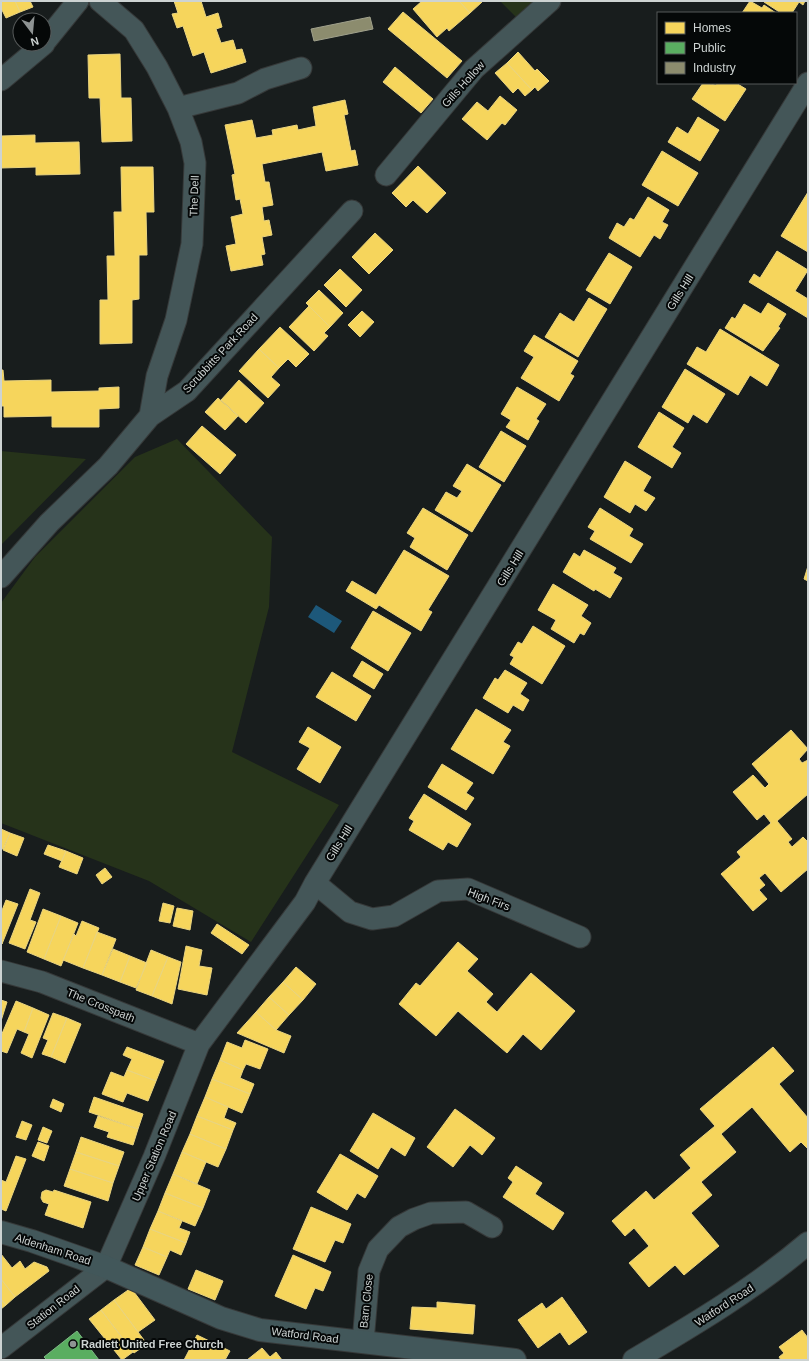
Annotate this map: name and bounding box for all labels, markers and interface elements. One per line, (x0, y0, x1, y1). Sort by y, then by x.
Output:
north arrow (12, 12, 52, 52)
legend (657, 12, 797, 84)
text: Homes (693, 21, 731, 35)
text: N (29, 35, 40, 48)
text: Public (693, 41, 726, 55)
street label: Gills Hollow (439, 59, 487, 109)
text: Industry (693, 61, 736, 75)
street label: The Dell (187, 175, 201, 217)
street label: Gills Hill (664, 272, 696, 312)
street label: Scrubbitts Park Road (180, 311, 260, 395)
street label: Gills Hill (494, 548, 526, 588)
street label: Gills Hill (323, 823, 355, 863)
street label: High Firs (466, 886, 512, 913)
street label: The Crosspath (65, 986, 137, 1024)
street label: Upper Station Road (130, 1109, 178, 1203)
street label: Aldenham Road (14, 1231, 92, 1267)
street label: Barn Close (357, 1273, 375, 1329)
street label: Watford Road (692, 1282, 756, 1328)
street label: Station Road (24, 1283, 82, 1331)
street label: Watford Road (271, 1325, 339, 1345)
place label: Radlett United Free Church (81, 1338, 224, 1350)
marker: Radlett United Free Church (68, 1339, 78, 1349)

